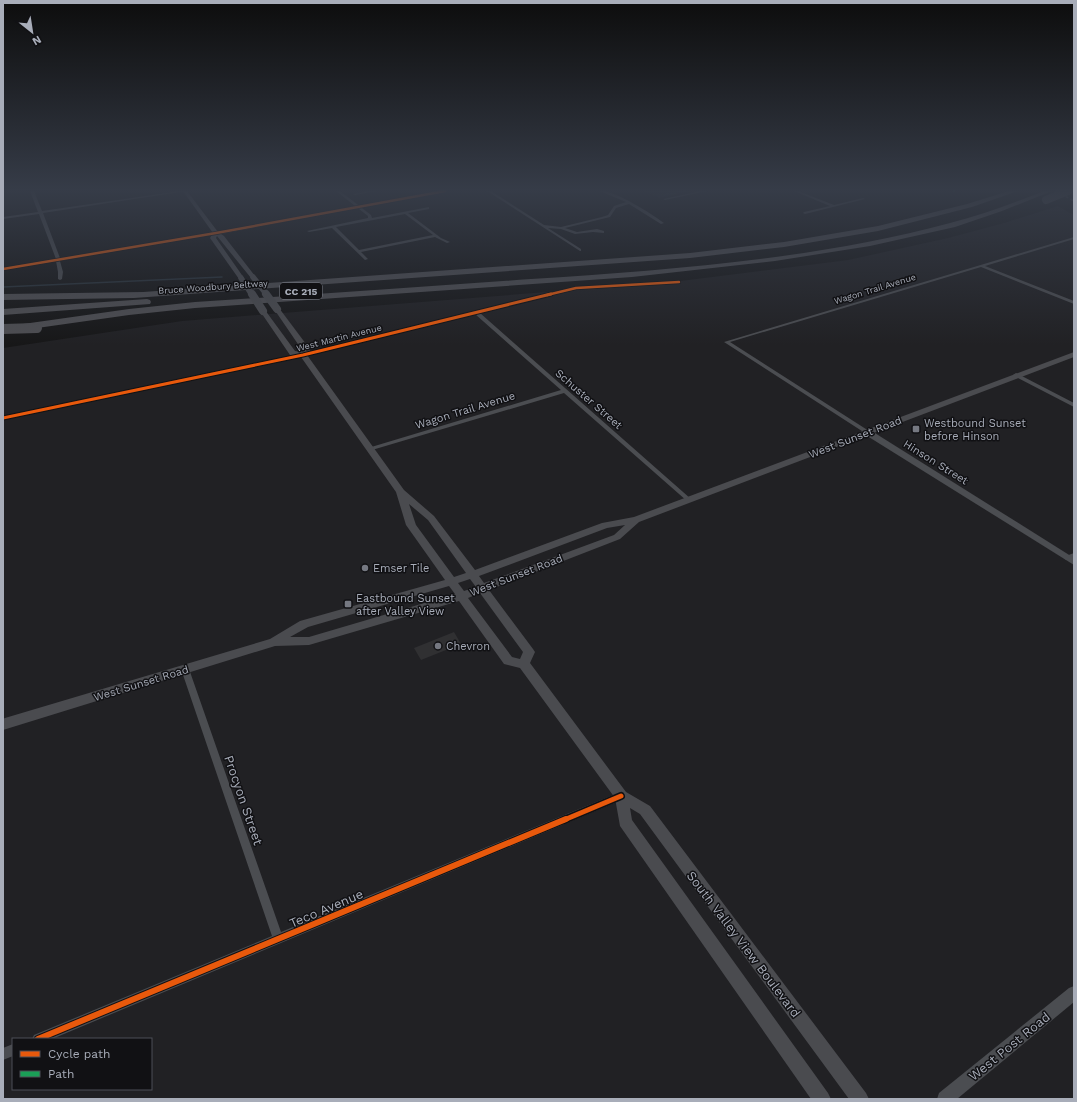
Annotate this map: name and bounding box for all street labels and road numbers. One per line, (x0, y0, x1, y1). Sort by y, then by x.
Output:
street label: Wagon Trail Avenue (833, 272, 917, 306)
street label: Bruce Woodbury Beltway (158, 278, 268, 296)
road number: CC 215 (280, 283, 322, 299)
street label: West Martin Avenue (295, 323, 383, 353)
street label: Schuster Street (552, 367, 625, 432)
street label: Wagon Trail Avenue (414, 389, 517, 432)
street label: West Sunset Road (807, 414, 903, 461)
street label: Hinson Street (901, 437, 971, 488)
street label: West Sunset Road (468, 552, 564, 599)
street label: West Sunset Road (92, 663, 190, 704)
street label: Procyon Street (221, 753, 266, 848)
street label: South Valley View Boulevard (684, 868, 804, 1020)
street label: Teco Avenue (287, 886, 365, 931)
street label: West Post Road (966, 1009, 1053, 1084)

